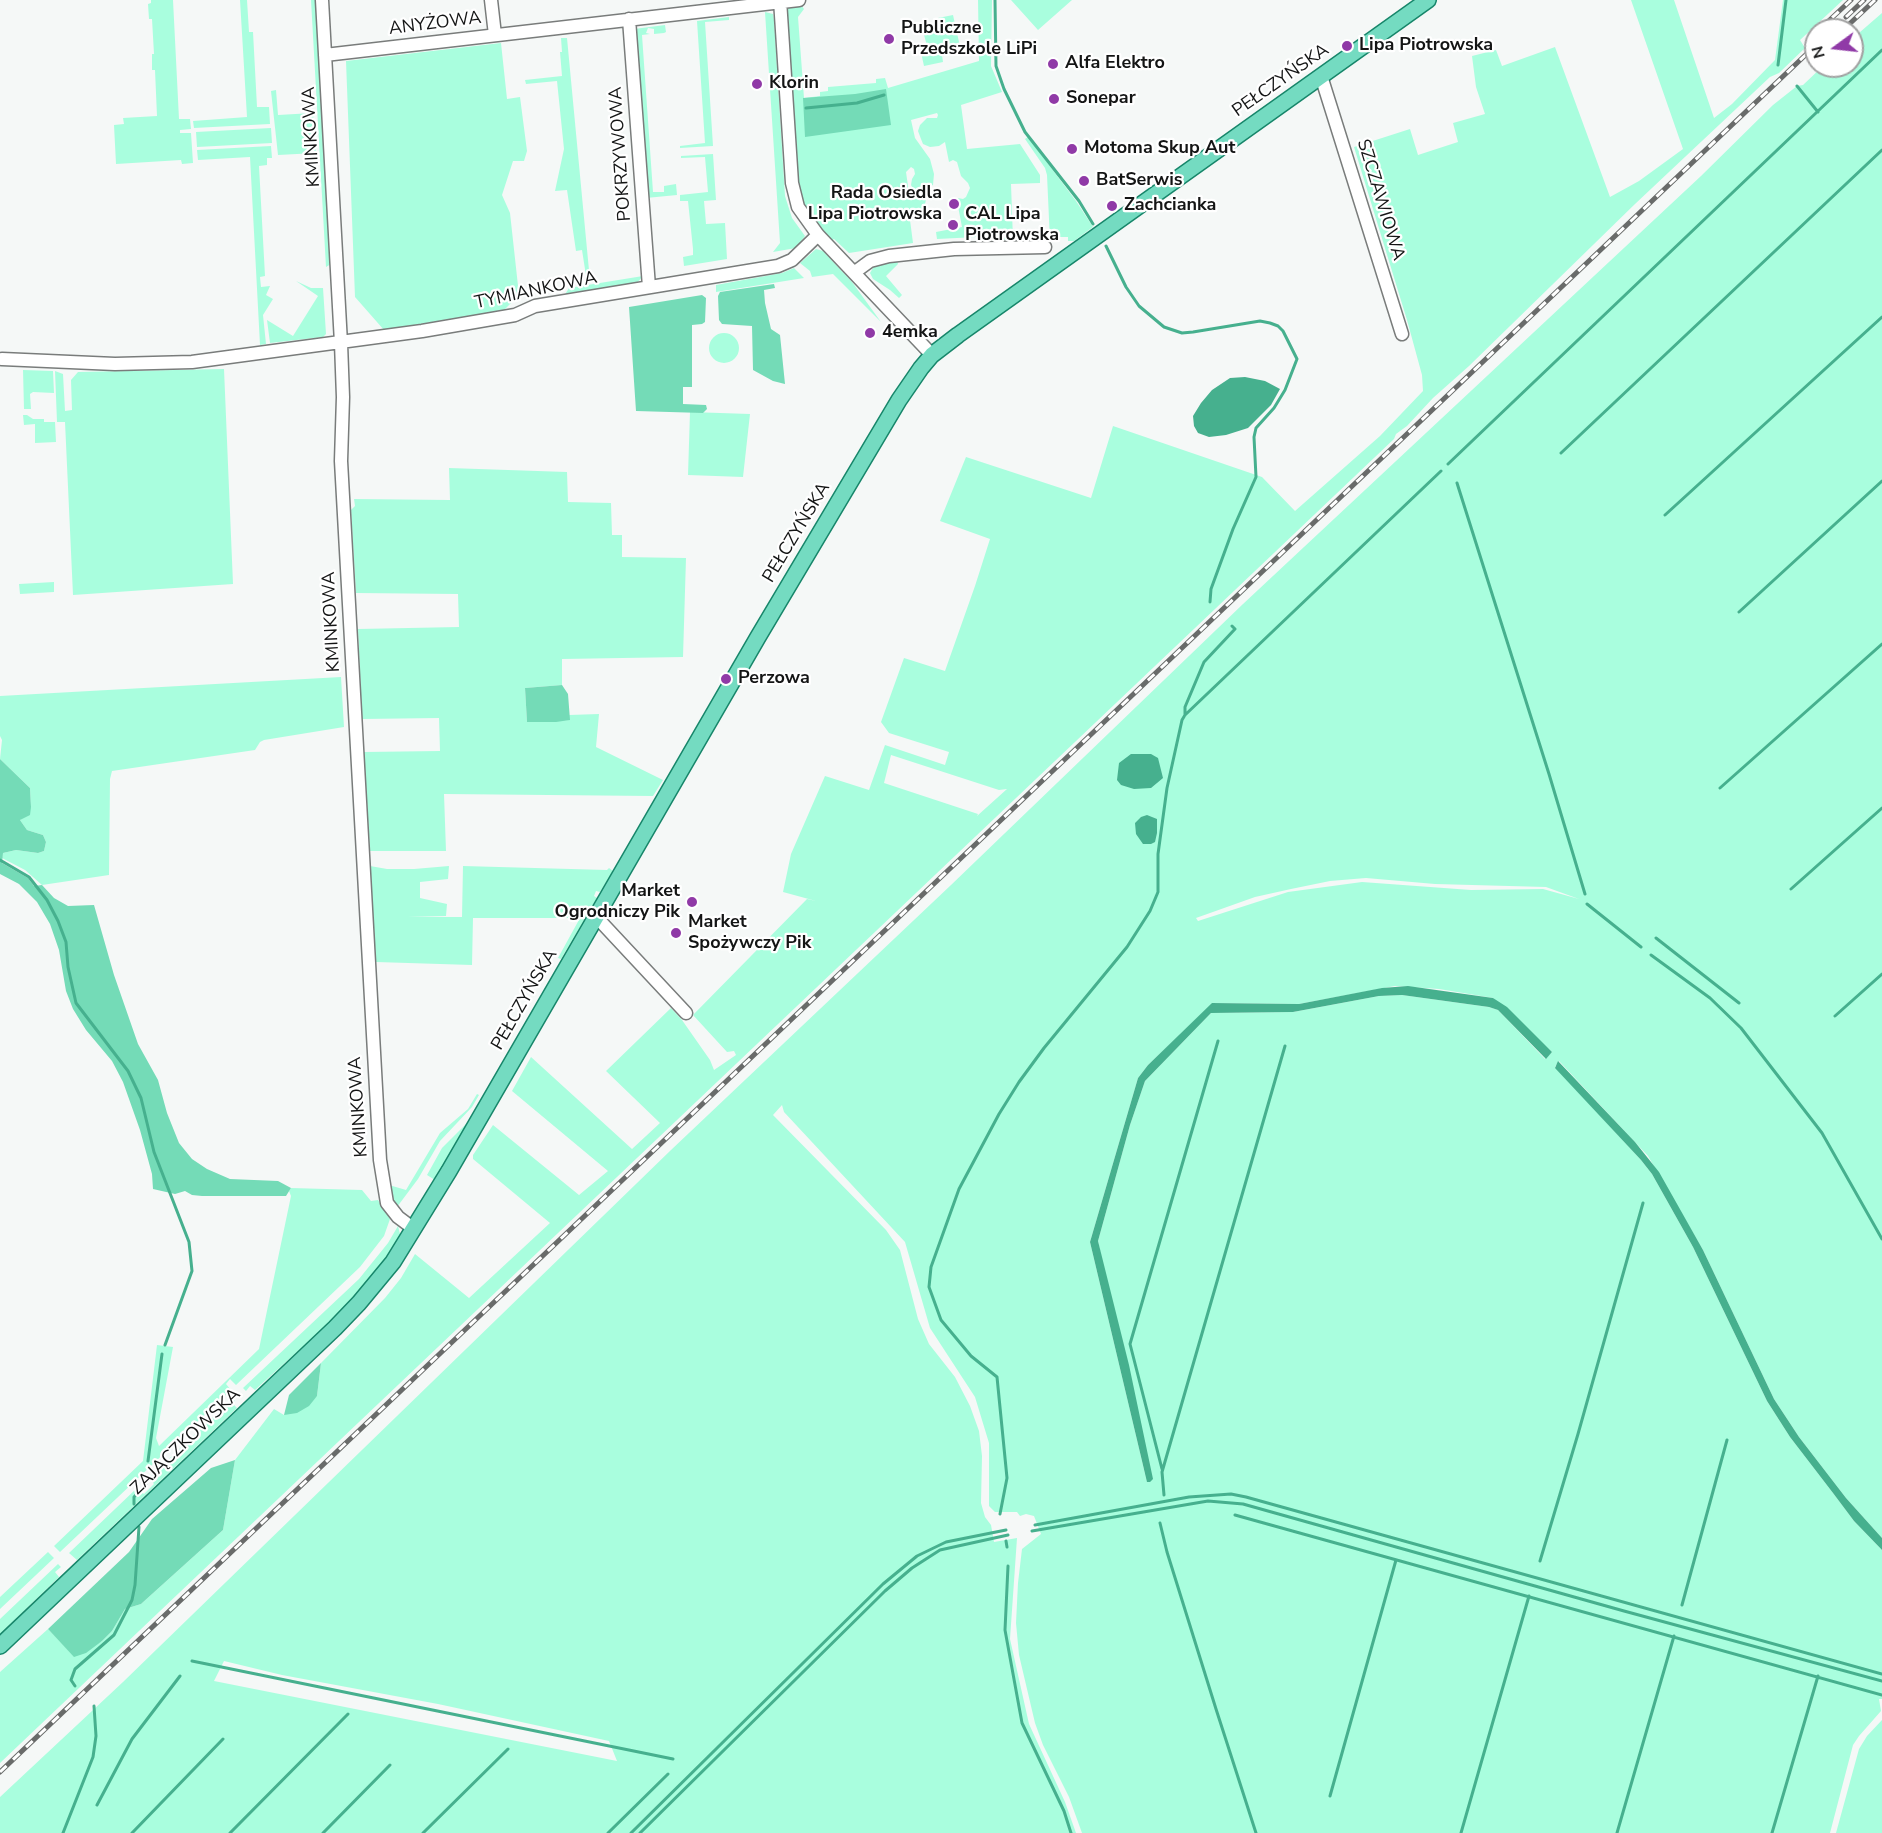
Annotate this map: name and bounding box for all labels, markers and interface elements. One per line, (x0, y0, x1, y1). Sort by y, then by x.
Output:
street label: ANYŻOWA (388, 8, 482, 40)
place label: Publiczne Przedszkole LiPi (901, 18, 1037, 60)
north arrow (1804, 18, 1864, 78)
marker: Publiczne Przedszkole LiPi (882, 32, 896, 46)
place label: Lipa Piotrowska (1359, 35, 1493, 57)
marker: Lipa Piotrowska (1340, 39, 1354, 53)
street label: PEŁCZYŃSKA (1229, 40, 1333, 122)
text: N (1806, 44, 1831, 61)
place label: Alfa Elektro (1065, 53, 1165, 75)
marker: Alfa Elektro (1046, 57, 1060, 71)
place label: Klorin (769, 73, 819, 95)
marker: Klorin (750, 77, 764, 91)
street label: KMINKOWA (299, 86, 325, 188)
street label: POKRZYWOWA (606, 86, 636, 222)
place label: Sonepar (1066, 88, 1136, 110)
marker: Sonepar (1047, 92, 1061, 106)
street label: SZCZAWIOWA (1351, 137, 1409, 263)
place label: Motoma Skup Aut (1084, 138, 1235, 160)
marker: Motoma Skup Aut (1065, 142, 1079, 156)
place label: BatSerwis (1096, 170, 1183, 192)
marker: BatSerwis (1077, 174, 1091, 188)
place label: Rada Osiedla Lipa Piotrowska (808, 183, 942, 226)
place label: Zachcianka (1124, 195, 1216, 217)
marker: Rada Osiedla Lipa Piotrowska (947, 197, 961, 211)
marker: Zachcianka (1105, 199, 1119, 213)
place label: CAL Lipa Piotrowska (965, 204, 1059, 246)
marker: CAL Lipa Piotrowska (946, 218, 960, 232)
street label: TYMIANKOWA (473, 267, 599, 315)
place label: 4emka (882, 322, 938, 344)
marker: 4emka (863, 326, 877, 340)
street label: PEŁCZYŃSKA (759, 479, 835, 587)
street label: KMINKOWA (319, 571, 345, 673)
place label: Perzowa (738, 668, 810, 690)
marker: Perzowa (719, 672, 733, 686)
place label: Market Ogrodniczy Pik (555, 881, 680, 924)
marker: Market Ogrodniczy Pik (685, 895, 699, 909)
place label: Market Spożywczy Pik (688, 912, 811, 954)
marker: Market Spożywczy Pik (669, 926, 683, 940)
street label: PEŁCZYŃSKA (487, 946, 563, 1054)
street label: KMINKOWA (345, 1056, 373, 1158)
street label: ZAJĄCZKOWSKA (127, 1384, 245, 1500)

